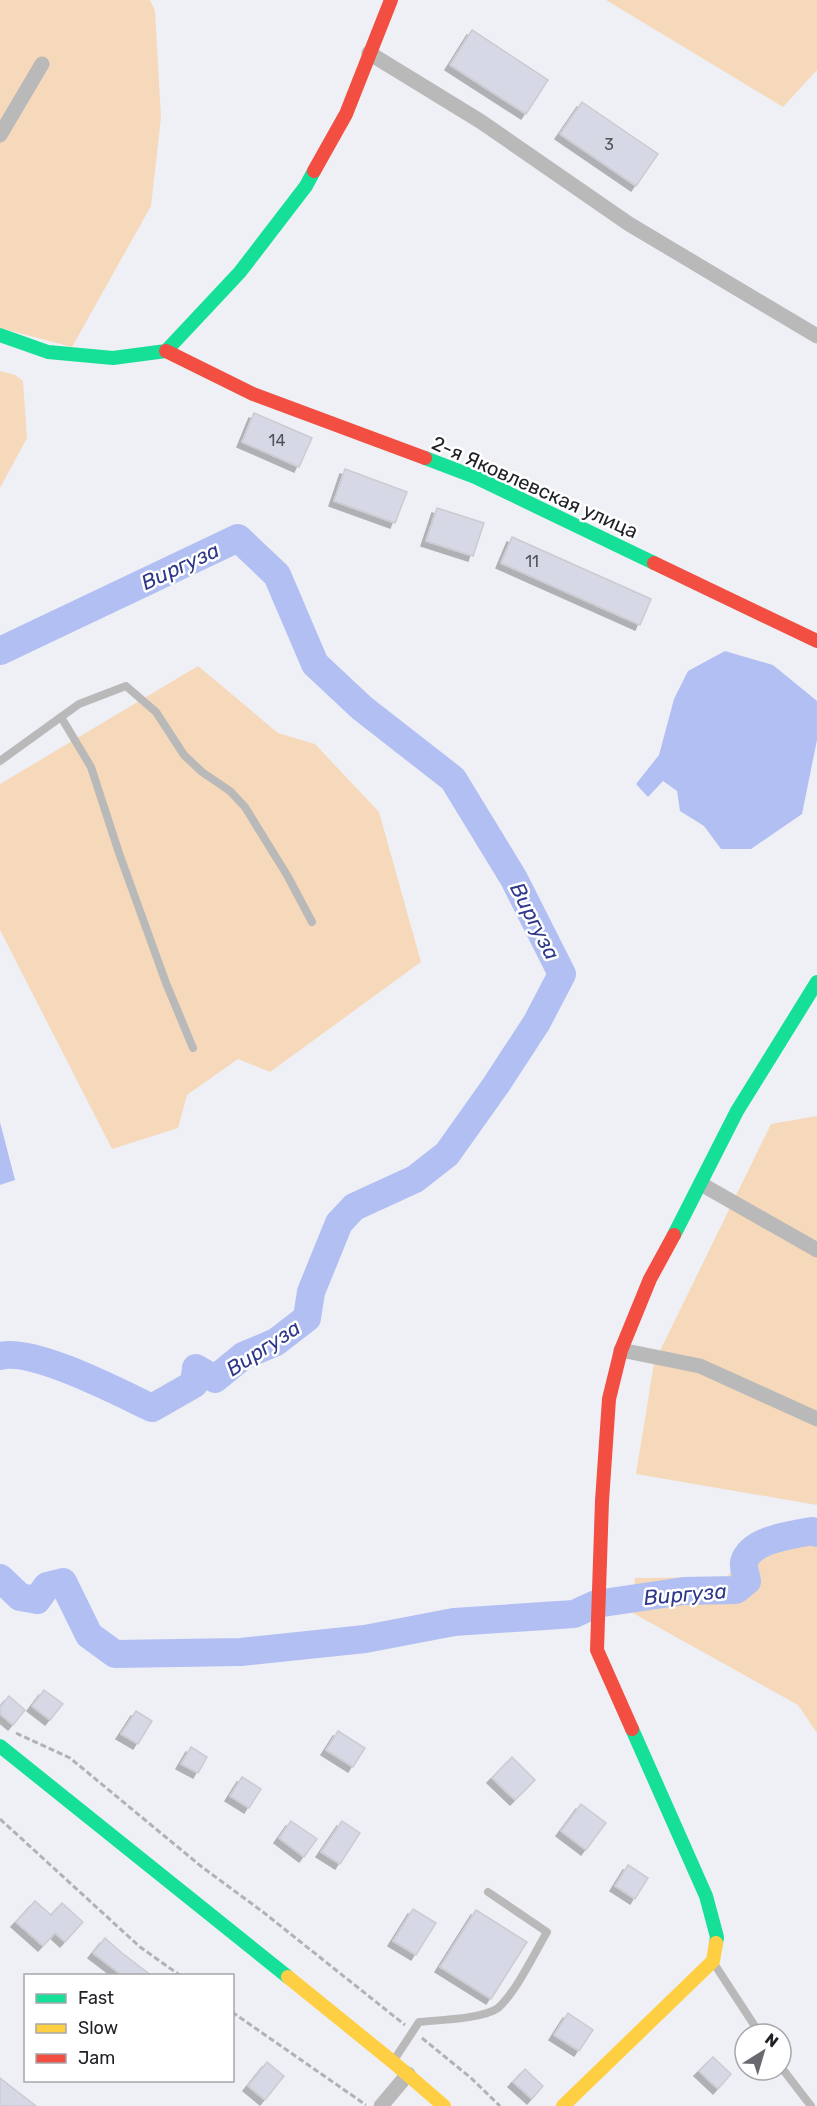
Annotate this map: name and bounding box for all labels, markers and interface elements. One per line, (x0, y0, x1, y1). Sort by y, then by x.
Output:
house number: 3 (604, 135, 614, 154)
house number: 14 (269, 431, 285, 450)
street label: 2-я Яковлевская улица (428, 431, 642, 543)
water label: Виргуза (137, 537, 223, 595)
house number: 11 (525, 552, 539, 571)
water label: Виргуза (505, 878, 565, 964)
water label: Виргуза (221, 1315, 305, 1381)
water label: Виргуза (642, 1578, 728, 1610)
legend (24, 1974, 234, 2082)
text: Fast (78, 1987, 114, 2009)
text: Slow (78, 2017, 118, 2039)
north arrow (733, 2022, 793, 2082)
text: N (761, 2029, 782, 2051)
text: Jam (78, 2047, 115, 2069)

